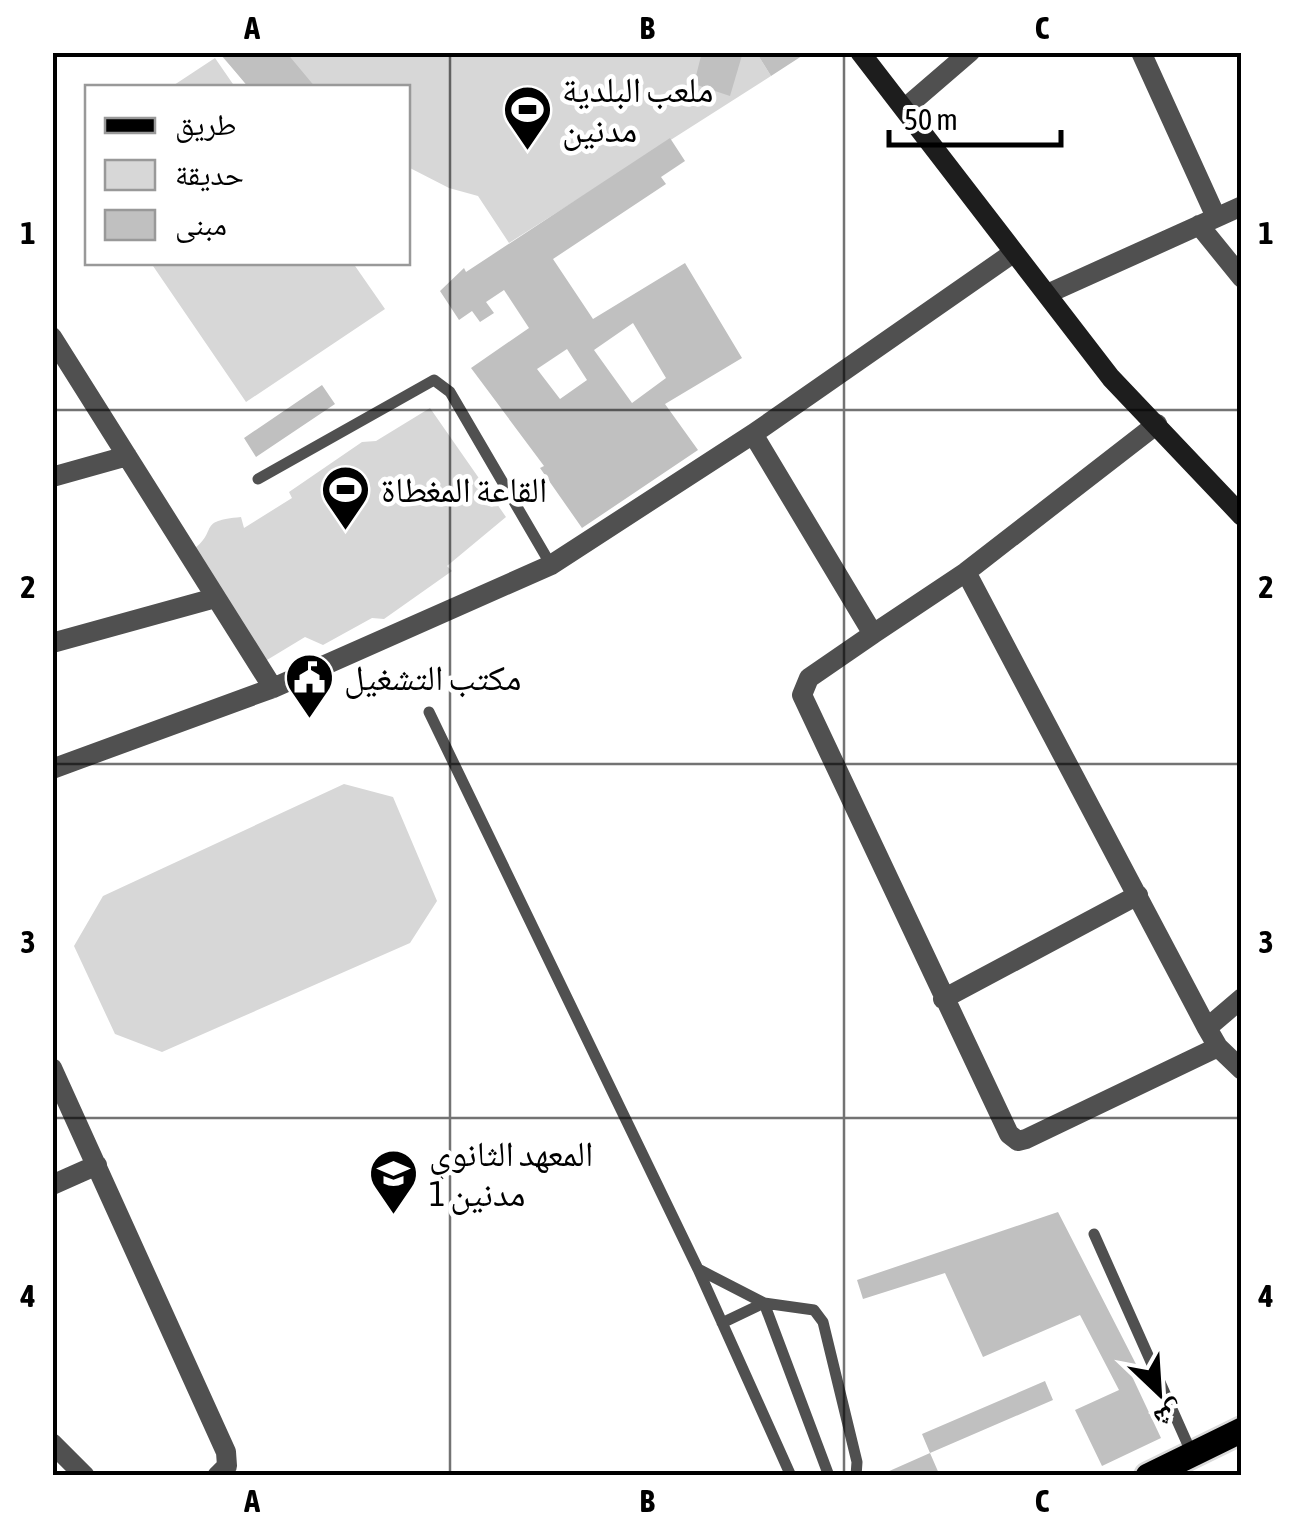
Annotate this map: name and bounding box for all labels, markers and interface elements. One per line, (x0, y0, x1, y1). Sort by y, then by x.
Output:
text: A (243, 9, 260, 46)
text: B (639, 9, 655, 46)
text: C (1035, 9, 1050, 46)
place label: ملعب البلدية مدنين (562, 69, 713, 151)
sports icon: ملعب البلدية مدنين (501, 84, 553, 152)
legend (85, 85, 410, 265)
scale bar (889, 85, 1062, 147)
text: 50 m (904, 102, 958, 136)
text: طريق (175, 107, 236, 143)
text: حديقة (175, 157, 244, 192)
text: مبنى (175, 207, 227, 243)
text: 1 (20, 214, 36, 251)
text: 1 (1258, 214, 1274, 251)
sports icon: القاعة المغطاة (320, 464, 372, 532)
place label: القاعة المغطاة (381, 469, 547, 509)
text: 2 (20, 568, 36, 605)
text: 2 (1258, 568, 1274, 605)
public building icon: مكتب التشغيل (283, 652, 335, 720)
place label: مكتب التشغيل (344, 657, 521, 699)
text: 3 (20, 923, 36, 960)
text: 3 (1258, 923, 1274, 960)
place label: المعهد الثانوي مدنين 1 (429, 1133, 593, 1215)
school or university icon: المعهد الثانوي مدنين 1 (368, 1148, 420, 1216)
text: 4 (19, 1277, 36, 1314)
text: 4 (1257, 1277, 1274, 1314)
north arrow (1109, 1343, 1209, 1443)
text: ش (1149, 1394, 1190, 1436)
text: A (243, 1482, 260, 1519)
text: B (639, 1482, 655, 1519)
text: C (1035, 1482, 1050, 1519)

